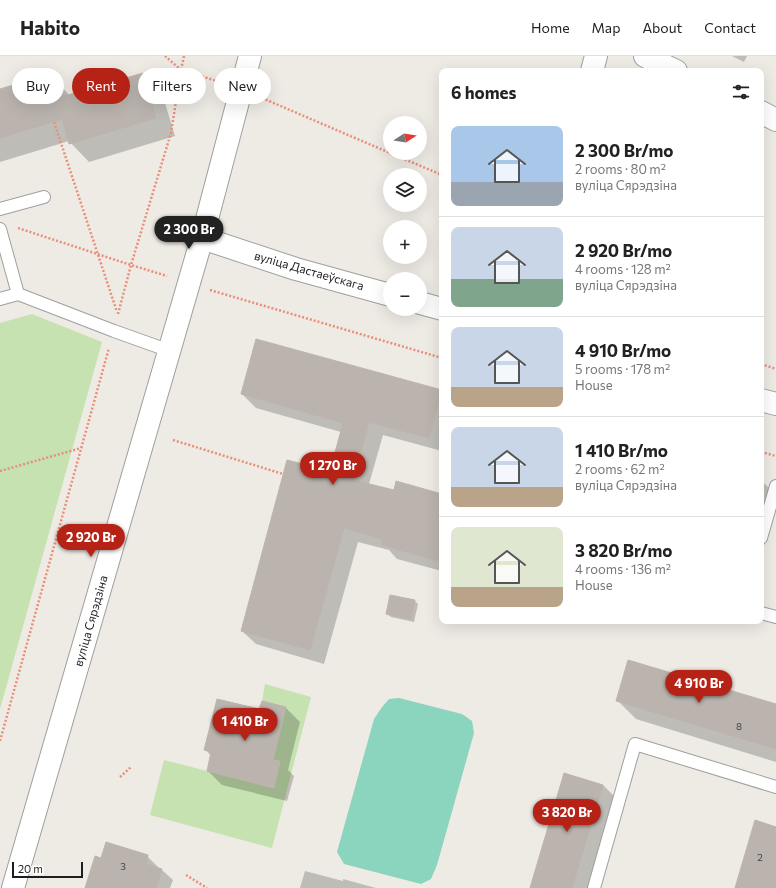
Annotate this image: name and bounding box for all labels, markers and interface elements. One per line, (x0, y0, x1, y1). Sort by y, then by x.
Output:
text: Habito (20, 16, 80, 39)
text: Home (531, 19, 570, 36)
text: Map (592, 19, 620, 36)
text: About (642, 19, 682, 36)
text: Contact (704, 19, 756, 36)
chip: Buy (12, 68, 64, 104)
chip: Rent (72, 68, 130, 104)
chip: Filters (138, 68, 206, 104)
chip: New (214, 68, 271, 104)
icon: filters (730, 81, 752, 103)
text: 6 homes (451, 82, 516, 103)
north arrow (383, 116, 427, 160)
map controls (383, 116, 427, 316)
text: 2 300 Br/mo (575, 140, 673, 161)
icon: home (483, 142, 531, 190)
text: 2 rooms · 80 m² (575, 161, 666, 177)
button: layers (383, 168, 427, 212)
text: вуліца Сярэдзіна (575, 177, 677, 193)
pin: 2 300 Br (148, 216, 230, 250)
button: + (383, 220, 427, 264)
text: 2 300 Br (163, 221, 215, 237)
text: 2 920 Br/mo (575, 240, 672, 261)
icon: home (483, 243, 531, 291)
street label: вуліца Дастаеўскага (253, 248, 366, 292)
text: 4 rooms · 128 m² (575, 261, 671, 277)
button: − (383, 272, 427, 316)
text: вуліца Сярэдзіна (575, 277, 677, 293)
text: 4 910 Br/mo (575, 340, 671, 361)
icon: home (483, 343, 531, 391)
text: 5 rooms · 178 m² (575, 361, 670, 377)
text: House (575, 377, 613, 393)
text: 1 410 Br/mo (575, 440, 668, 461)
icon: home (483, 443, 531, 491)
pin: 1 270 Br (292, 452, 374, 486)
text: 1 270 Br (309, 457, 357, 473)
text: 2 rooms · 62 m² (575, 461, 665, 477)
text: вуліца Сярэдзіна (575, 477, 677, 493)
pin: 2 920 Br (50, 524, 132, 558)
text: 2 920 Br (66, 529, 116, 545)
text: 3 820 Br/mo (575, 540, 672, 561)
icon: home (483, 543, 531, 591)
text: 4 rooms · 136 m² (575, 561, 671, 577)
street label: вуліца Сярэдзіна (70, 574, 110, 668)
text: House (575, 577, 613, 593)
pin: 4 910 Br (658, 670, 740, 704)
text: 4 910 Br (674, 675, 724, 691)
pin: 1 410 Br (204, 708, 286, 742)
text: 1 410 Br (222, 713, 268, 729)
house number: 8 (736, 720, 742, 732)
pin: 3 820 Br (526, 799, 608, 833)
text: 3 820 Br (542, 804, 592, 820)
house number: 2 (757, 851, 763, 863)
scale bar (12, 860, 83, 879)
house number: 3 (120, 860, 126, 872)
text: 20 m (18, 862, 43, 875)

